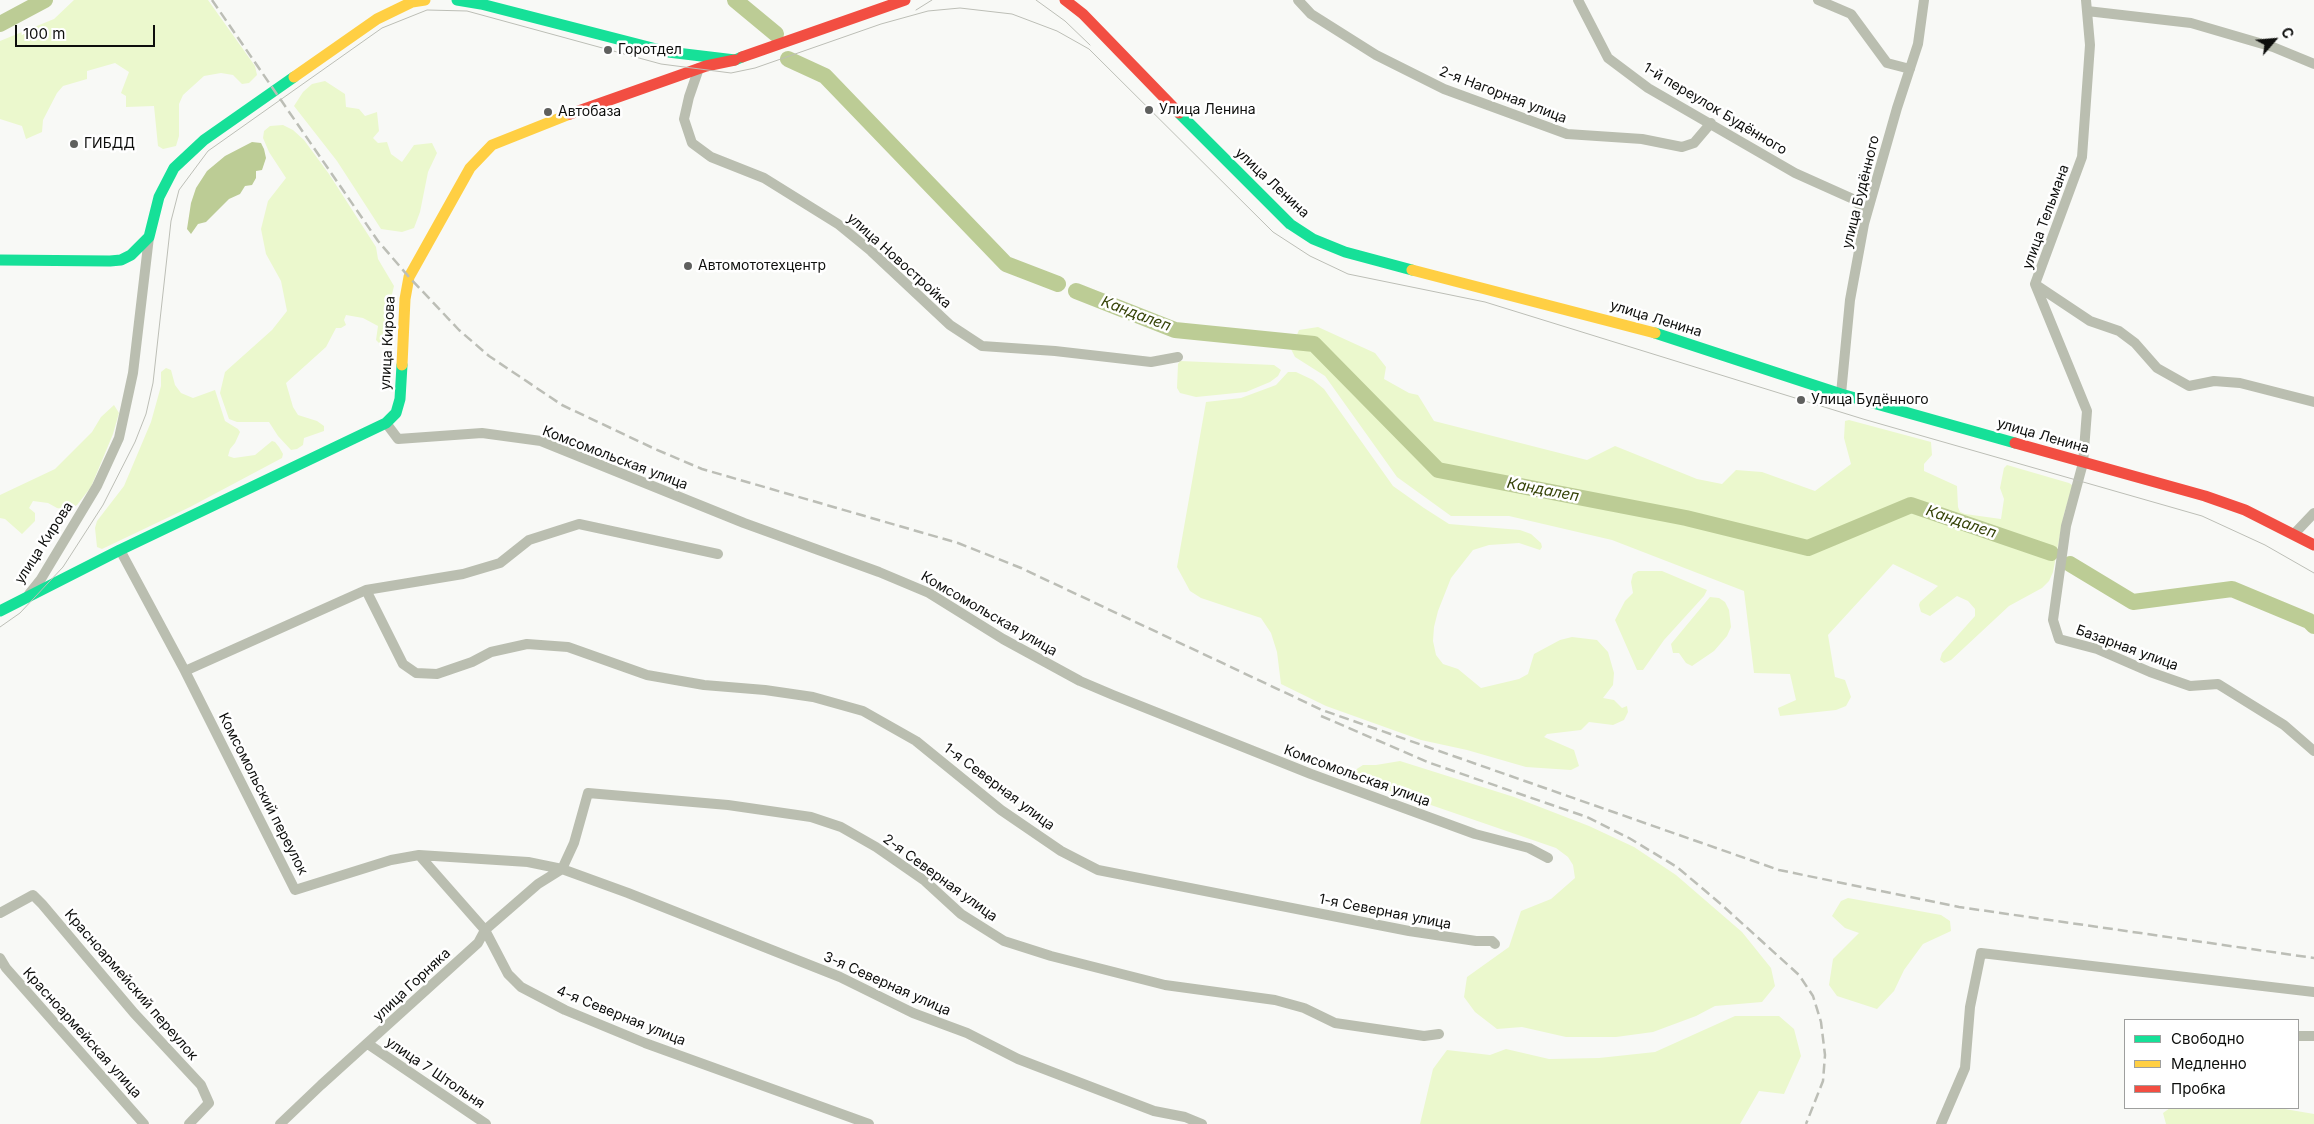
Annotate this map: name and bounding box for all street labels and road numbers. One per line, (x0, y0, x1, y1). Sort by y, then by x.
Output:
street label: 1-й переулок Будённого (1640, 59, 1790, 159)
street label: 2-я Нагорная улица (1437, 63, 1569, 127)
street label: улица Будённого (1839, 134, 1883, 250)
street label: улица Ленина (1232, 144, 1312, 222)
street label: улица Тельмана (2019, 162, 2073, 272)
street label: улица Новостройка (843, 210, 955, 312)
street label: улица Кирова (377, 296, 399, 390)
street label: улица Ленина (1608, 297, 1704, 341)
street label: улица Ленина (1995, 415, 2091, 457)
street label: Комсомольская улица (540, 422, 690, 494)
street label: улица Кирова (11, 499, 77, 587)
street label: Комсомольская улица (918, 568, 1060, 660)
street label: Базарная улица (2073, 622, 2181, 674)
street label: Комсомольский переулок (215, 710, 311, 878)
street label: 1-я Северная улица (940, 740, 1058, 834)
street label: Комсомольская улица (1282, 742, 1432, 810)
street label: 2-я Северная улица (880, 831, 1000, 925)
street label: 1-я Северная улица (1317, 891, 1453, 933)
street label: Красноармейский переулок (61, 906, 201, 1064)
street label: улица Горняка (370, 945, 454, 1025)
street label: 3-я Северная улица (821, 948, 953, 1020)
street label: Красноармейская улица (19, 964, 145, 1102)
street label: 4-я Северная улица (554, 982, 688, 1050)
street label: улица 7 Штольня (382, 1034, 488, 1112)

